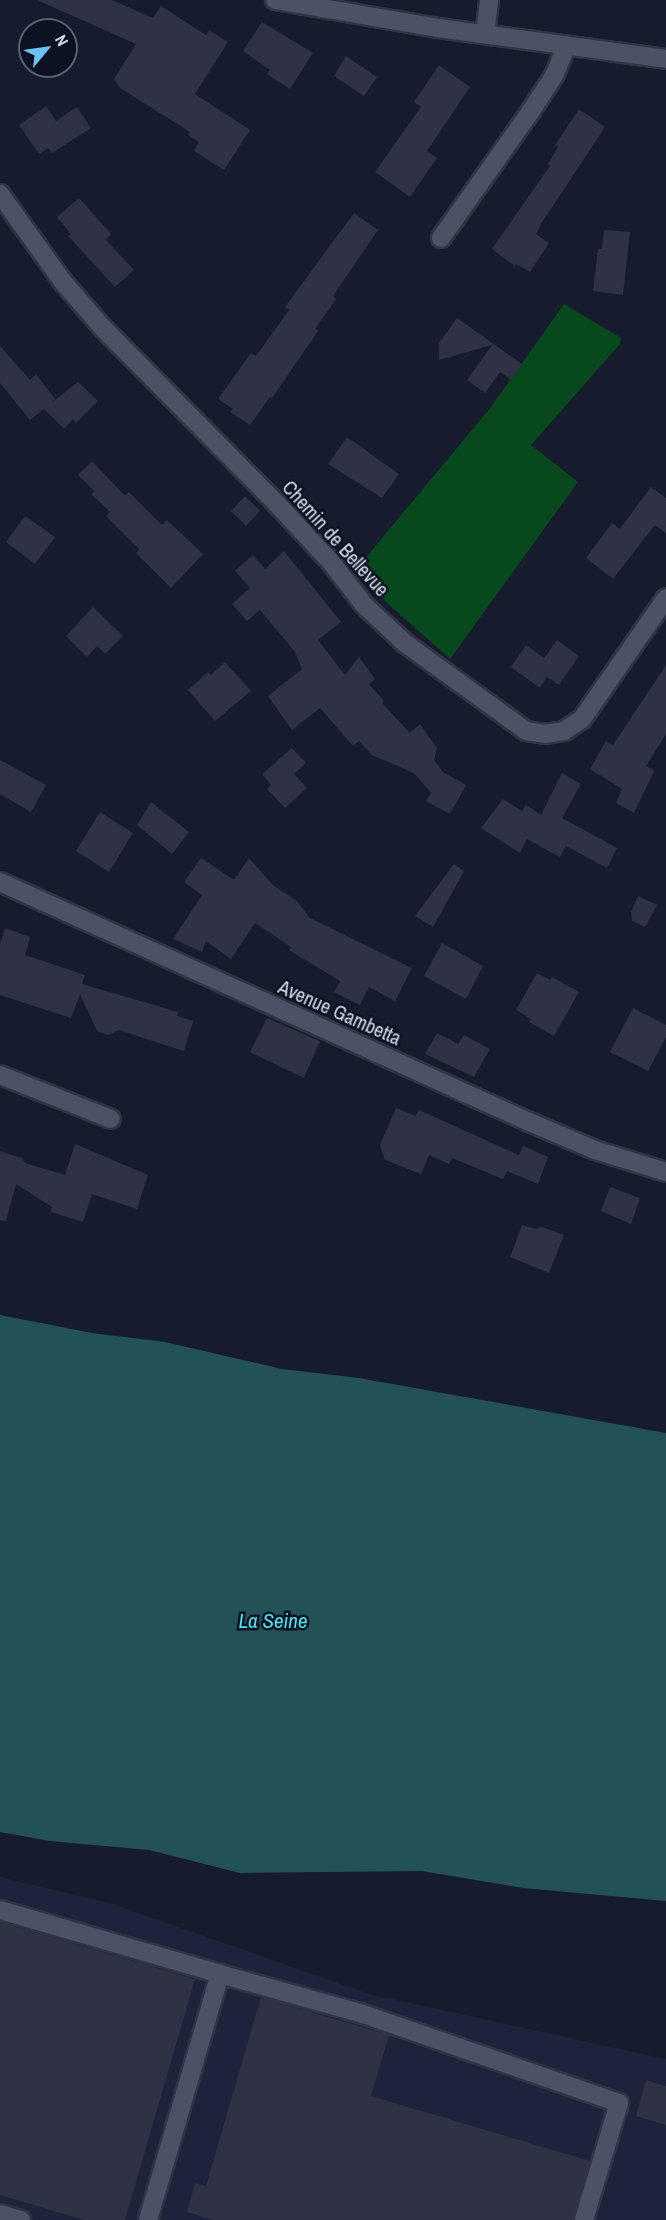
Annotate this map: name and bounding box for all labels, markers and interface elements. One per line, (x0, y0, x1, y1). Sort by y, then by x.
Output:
north arrow (18, 18, 78, 78)
text: N (50, 31, 74, 50)
street label: Chemin de Bellevue (278, 475, 394, 601)
street label: Avenue Gambetta (275, 974, 405, 1050)
water label: La Seine (239, 1608, 307, 1634)

